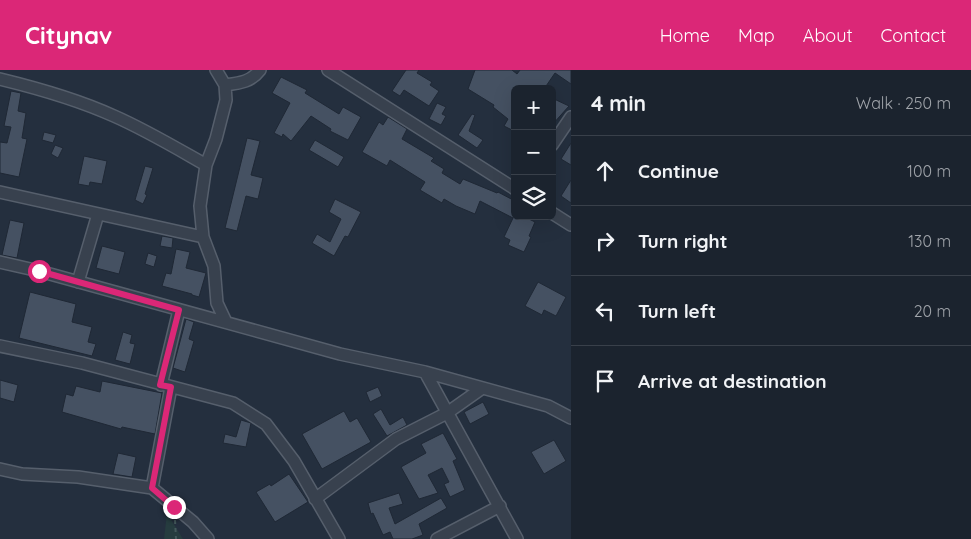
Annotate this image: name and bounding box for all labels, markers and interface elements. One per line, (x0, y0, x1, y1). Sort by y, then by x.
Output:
text: Citynav (25, 20, 112, 50)
text: Home (660, 24, 710, 47)
text: Map (738, 24, 775, 47)
text: About (803, 24, 853, 47)
text: Contact (881, 24, 946, 47)
map controls (511, 85, 556, 220)
button: + (511, 85, 556, 130)
text: 4 min (591, 90, 646, 116)
text: Walk · 250 m (856, 93, 951, 113)
button: − (511, 130, 556, 175)
icon: ahead (591, 157, 619, 185)
text: Continue (638, 159, 719, 183)
text: 100 m (907, 161, 951, 181)
button: layers (511, 175, 556, 220)
icon: right (591, 227, 619, 255)
text: Turn right (638, 229, 727, 253)
text: 130 m (908, 231, 951, 251)
route start (28, 260, 51, 283)
icon: left (591, 297, 619, 325)
text: Turn left (638, 299, 716, 323)
text: 20 m (914, 301, 951, 321)
icon: arrive (591, 367, 619, 395)
text: Arrive at destination (638, 369, 827, 393)
route end (163, 496, 186, 519)

